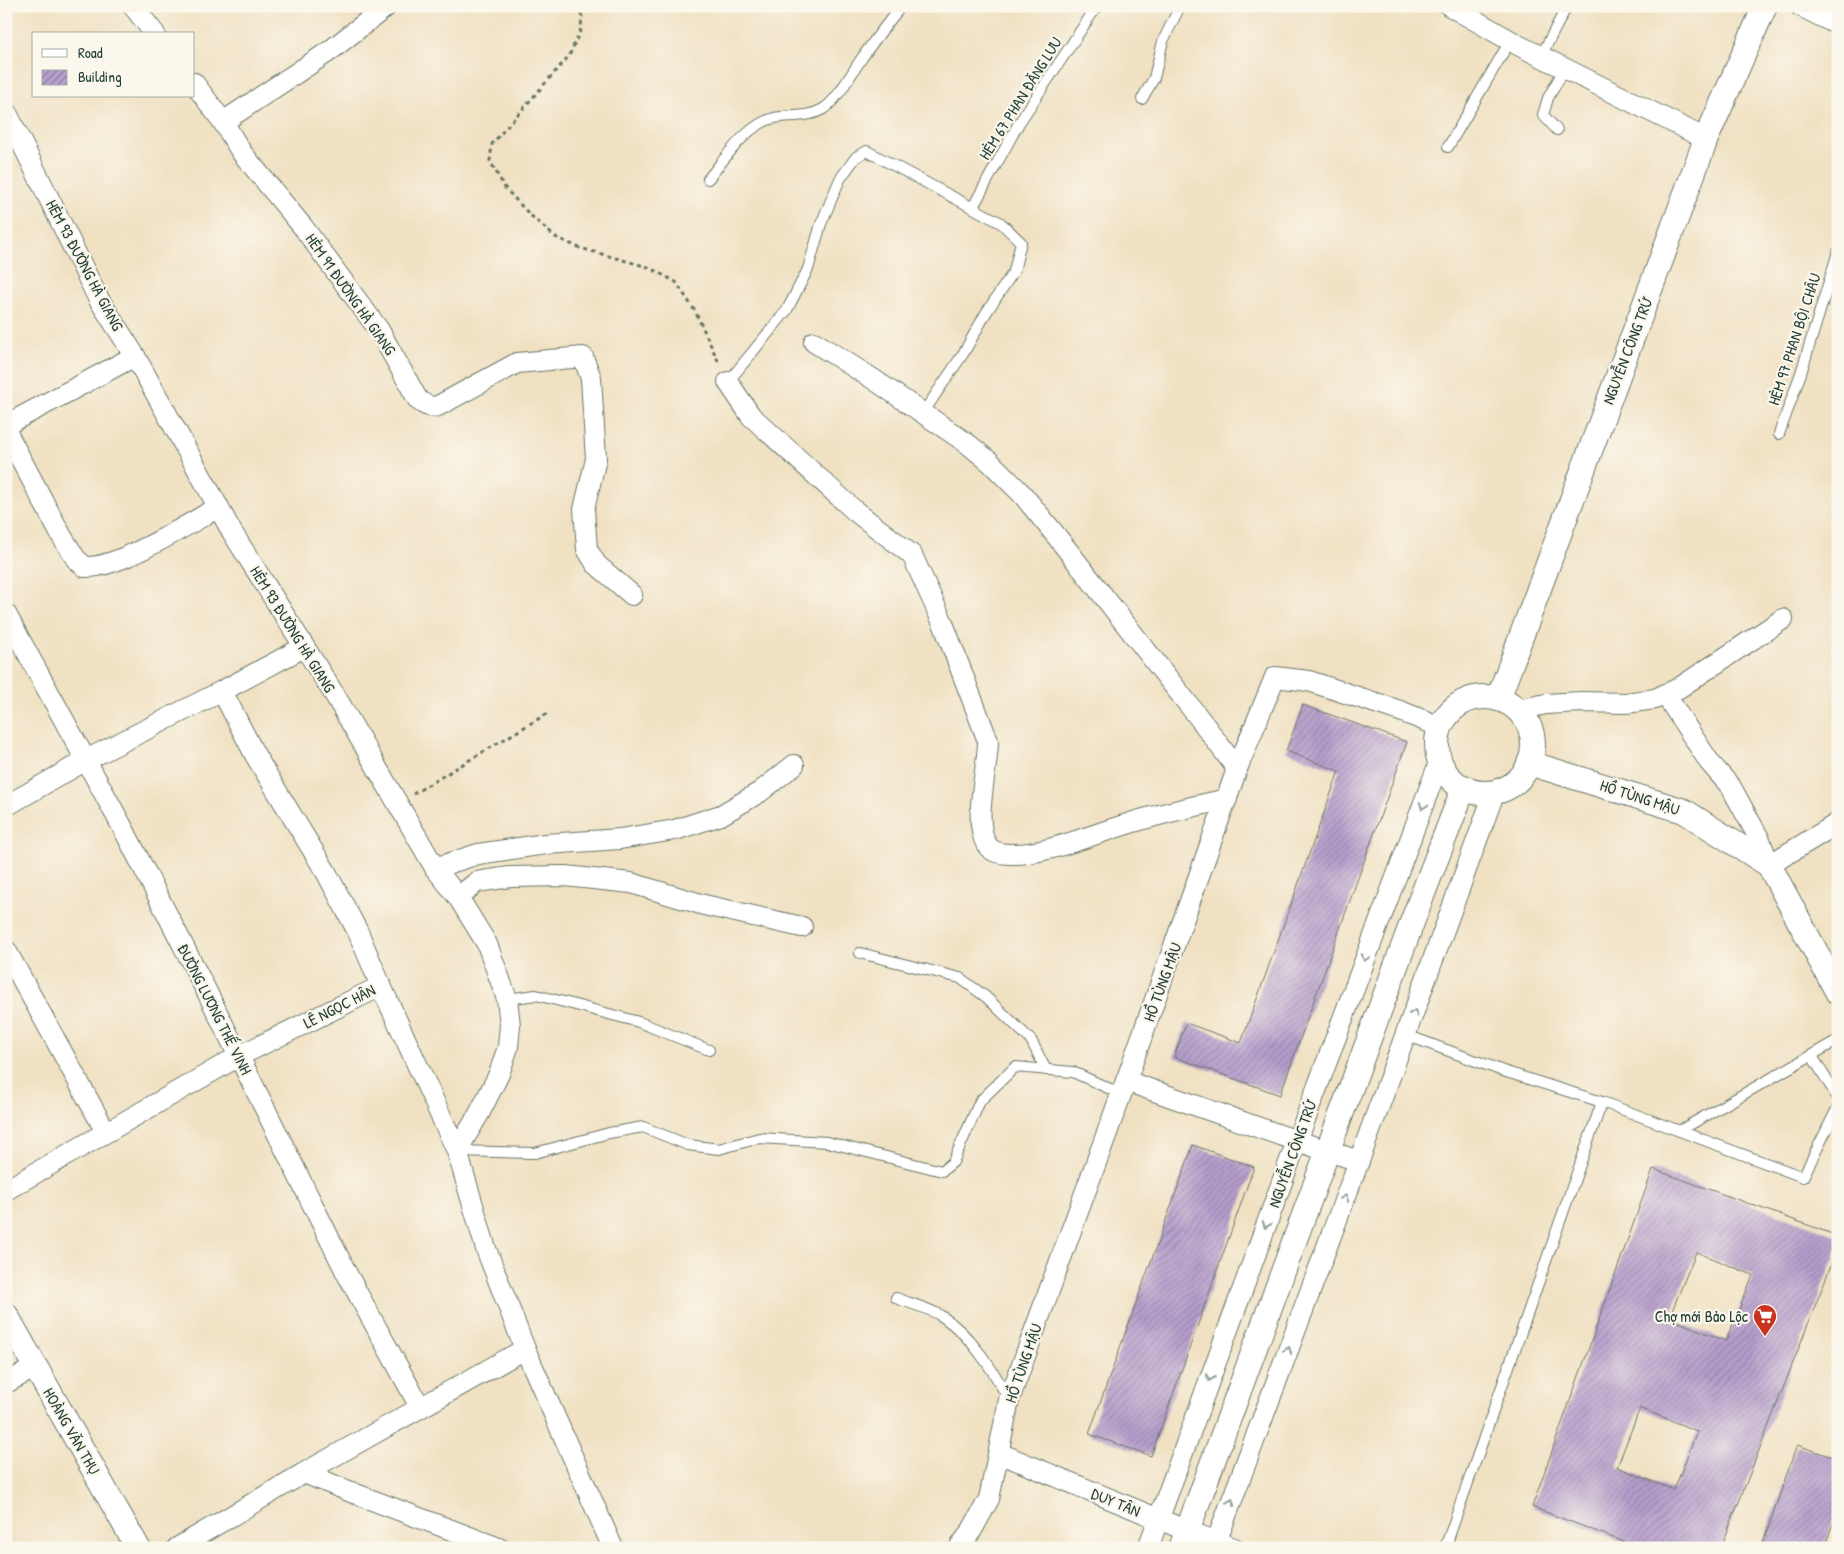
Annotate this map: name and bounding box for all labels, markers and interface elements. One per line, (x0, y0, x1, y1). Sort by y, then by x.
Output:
legend (32, 32, 195, 98)
street label: HẺM 67 PHAN ĐĂNG LƯU (973, 32, 1067, 164)
text: Road (78, 42, 103, 63)
text: Building (78, 66, 122, 87)
street label: HẺM 93 ĐƯỜNG HÀ GIANG (41, 196, 129, 335)
street label: HẺM 91 ĐƯỜNG HÀ GIANG (301, 229, 401, 360)
street label: HẺM 97 PHAN BỘI CHÂU (1762, 270, 1826, 408)
street label: NGUYỄN CÔNG TRỨ (1597, 293, 1658, 407)
street label: HẺM 93 ĐƯỜNG HÀ GIANG (245, 562, 341, 697)
street label: HỒ TÙNG MẬU (1597, 774, 1683, 820)
one-way arrow (1419, 801, 1429, 810)
street label: HỒ TÙNG MẬU (1138, 939, 1186, 1024)
street label: ĐƯỜNG LƯƠNG THẾ VINH (172, 940, 258, 1078)
one-way arrow (1361, 953, 1372, 962)
street label: LÊ NGỌC HÂN (299, 978, 379, 1034)
one-way arrow (1408, 1009, 1418, 1017)
street label: NGUYỄN CÔNG TRỨ (1262, 1096, 1322, 1211)
one-way arrow (1339, 1194, 1349, 1203)
one-way arrow (1262, 1221, 1272, 1229)
supermarket icon: Chợ mới Bảo Lộc (1752, 1303, 1778, 1337)
place label: Chợ mới Bảo Lộc (1655, 1305, 1749, 1327)
street label: HỒ TÙNG MẬU (999, 1320, 1047, 1406)
one-way arrow (1282, 1346, 1292, 1355)
one-way arrow (1206, 1373, 1216, 1382)
street label: HOÀNG VĂN THỤ (38, 1384, 106, 1479)
street label: DUY TÂN (1088, 1482, 1144, 1522)
one-way arrow (1225, 1498, 1235, 1507)

